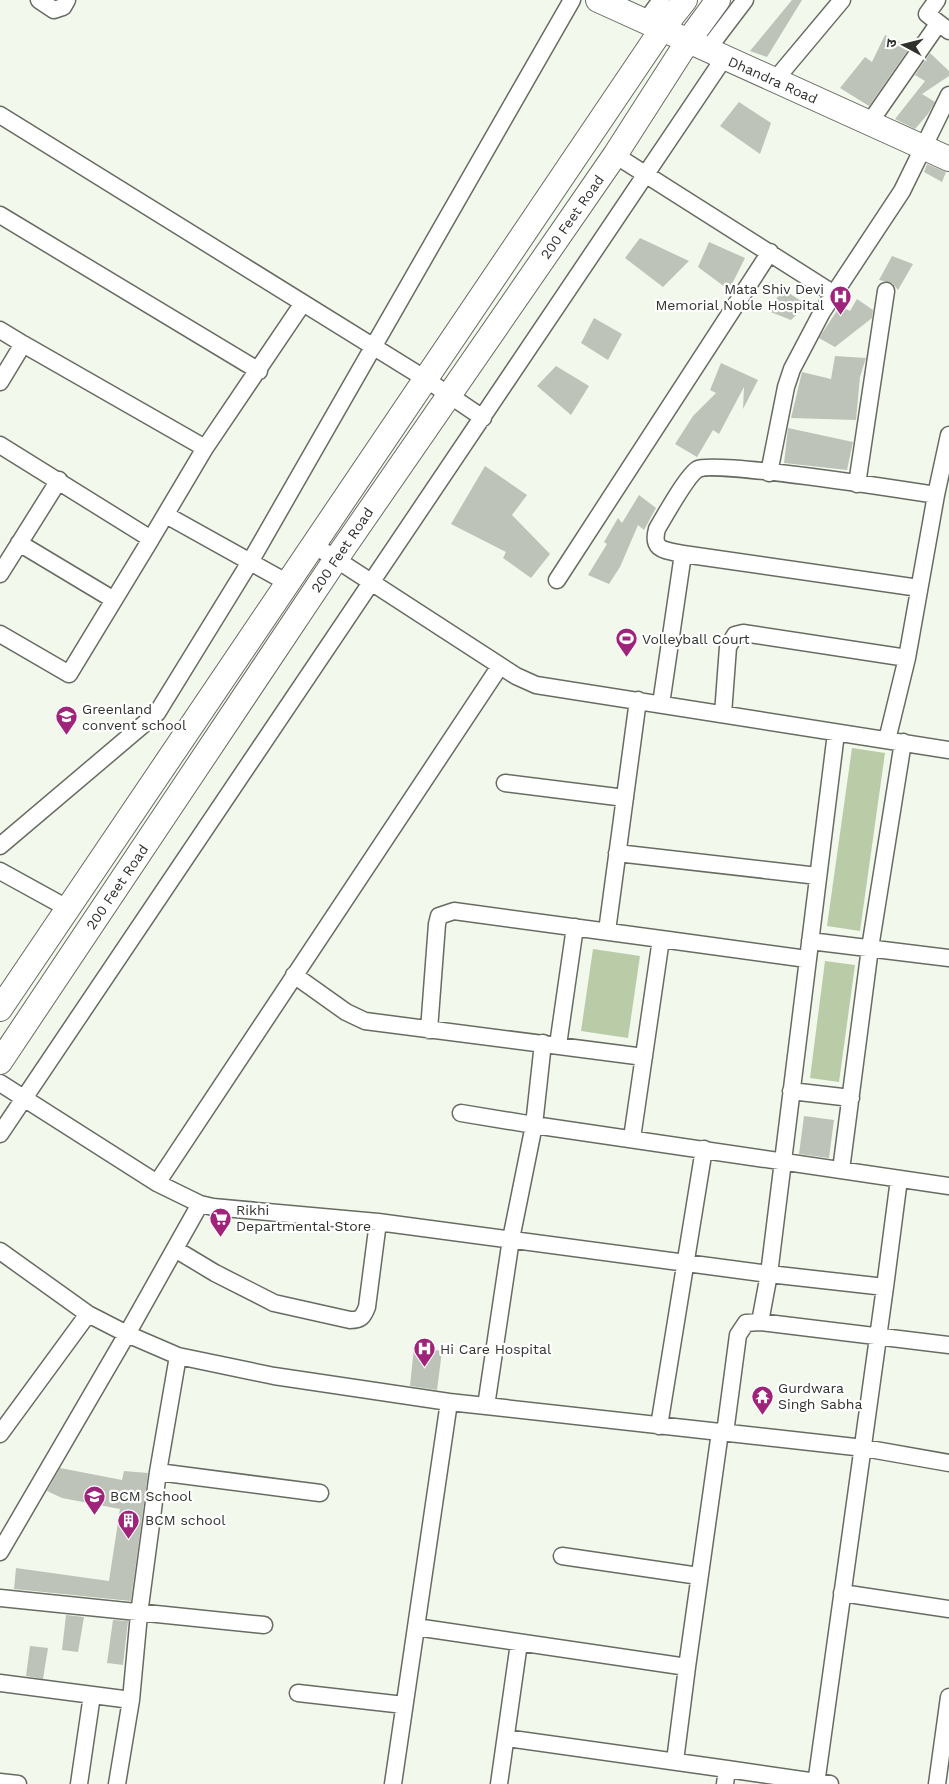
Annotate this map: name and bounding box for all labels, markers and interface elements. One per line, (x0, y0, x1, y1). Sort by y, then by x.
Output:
north arrow (879, 20, 929, 70)
text: उ (883, 38, 900, 48)
street label: Dhandra Road (726, 53, 820, 107)
street label: 200 Feet Road (537, 172, 607, 262)
place label: Mata Shiv Devi Memorial Noble Hospital (655, 281, 825, 313)
hospital icon: Mata Shiv Devi Memorial Noble Hospital (828, 285, 852, 316)
street label: 200 Feet Road (308, 505, 376, 595)
sports icon: Volleyball Court (614, 627, 638, 658)
place label: Volleyball Court (642, 631, 750, 647)
place label: Greenland convent school (82, 701, 187, 733)
school or university icon: Greenland convent school (54, 705, 78, 736)
street label: 200 Feet Road (83, 842, 151, 932)
place label: Rikhi Departmental Store (236, 1202, 371, 1234)
supermarket icon: Rikhi Departmental Store (208, 1206, 232, 1237)
hospital icon: Hi Care Hospital (412, 1337, 436, 1368)
place label: Hi Care Hospital (440, 1341, 552, 1357)
place label: Gurdwara Singh Sabha (778, 1380, 862, 1412)
temple icon: Gurdwara Singh Sabha (750, 1384, 774, 1415)
school or university icon: BCM School (82, 1484, 106, 1515)
place label: BCM School (110, 1488, 193, 1504)
building icon: BCM school (117, 1508, 141, 1539)
place label: BCM school (145, 1512, 226, 1528)

